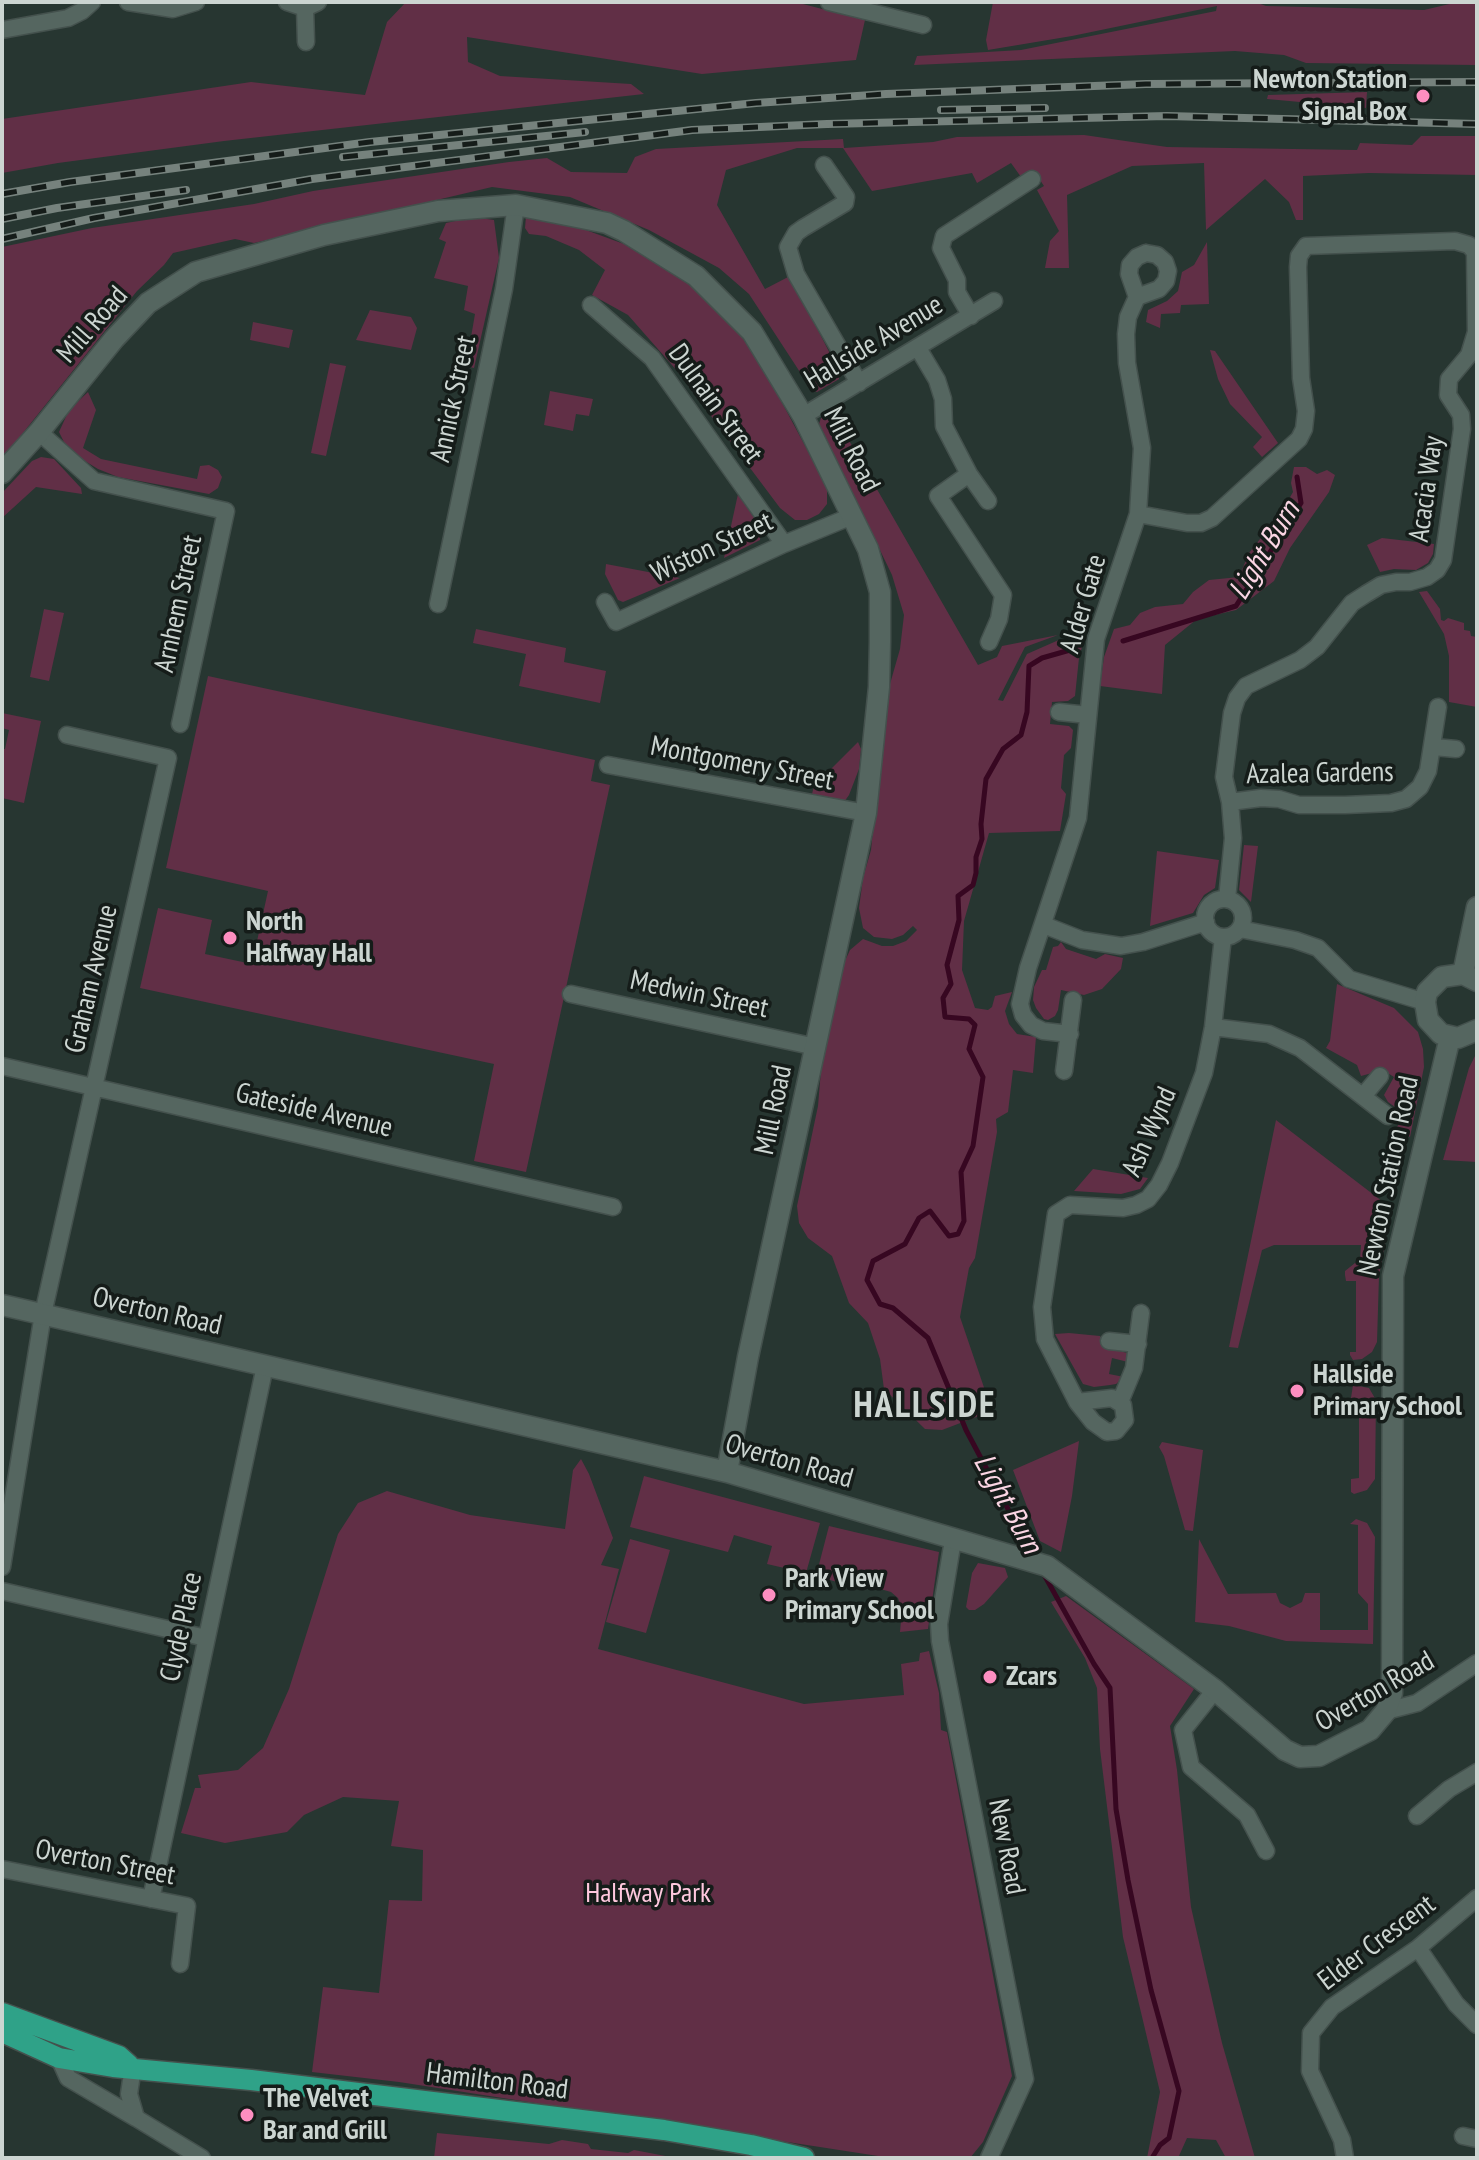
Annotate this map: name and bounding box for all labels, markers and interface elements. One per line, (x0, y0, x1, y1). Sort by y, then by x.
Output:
place label: Newton Station Signal Box (1253, 63, 1407, 129)
marker: Newton Station Signal Box (1414, 87, 1432, 105)
street label: Mill Road (51, 280, 135, 370)
street label: Hallside Avenue (799, 289, 949, 397)
street label: Annick Street (424, 333, 484, 465)
street label: Dulnain Street (661, 338, 769, 470)
street label: Mill Road (815, 402, 887, 498)
street label: Acacia Way (1403, 434, 1451, 544)
water label: Light Burn (1222, 495, 1308, 607)
street label: Wiston Street (646, 505, 778, 591)
street label: Arnhem Street (148, 532, 210, 676)
street label: Alder Gate (1054, 551, 1114, 657)
street label: Montgomery Street (648, 730, 836, 798)
street label: Azalea Gardens (1246, 756, 1394, 792)
street label: Graham Avenue (59, 902, 125, 1056)
place label: North Halfway Hall (246, 905, 372, 971)
marker: North Halfway Hall (221, 929, 239, 947)
street label: Medwin Street (627, 964, 771, 1026)
street label: Mill Road (748, 1062, 800, 1158)
street label: Newton Station Road (1351, 1073, 1427, 1279)
street label: Gateside Avenue (232, 1077, 396, 1145)
street label: Ash Wynd (1115, 1082, 1185, 1182)
street label: Overton Road (89, 1281, 225, 1343)
place label: Hallside Primary School (1313, 1358, 1462, 1424)
marker: Hallside Primary School (1288, 1382, 1306, 1400)
district label: HALLSIDE (854, 1385, 996, 1429)
street label: Overton Road (721, 1428, 857, 1496)
water label: Light Burn (965, 1448, 1049, 1560)
place label: Park View Primary School (785, 1562, 934, 1628)
street label: Clyde Place (154, 1569, 210, 1685)
marker: Park View Primary School (760, 1586, 778, 1604)
street label: Overton Road (1310, 1645, 1440, 1739)
place label: Zcars (1006, 1660, 1057, 1694)
marker: Zcars (981, 1668, 999, 1686)
street label: New Road (980, 1796, 1032, 1898)
street label: Overton Street (32, 1833, 178, 1893)
park label: Halfway Park (585, 1877, 711, 1911)
street label: Elder Crescent (1312, 1888, 1442, 1998)
street label: Hamilton Road (424, 2057, 570, 2107)
place label: The Velvet Bar and Grill (263, 2082, 387, 2148)
marker: The Velvet Bar and Grill (238, 2106, 256, 2124)

